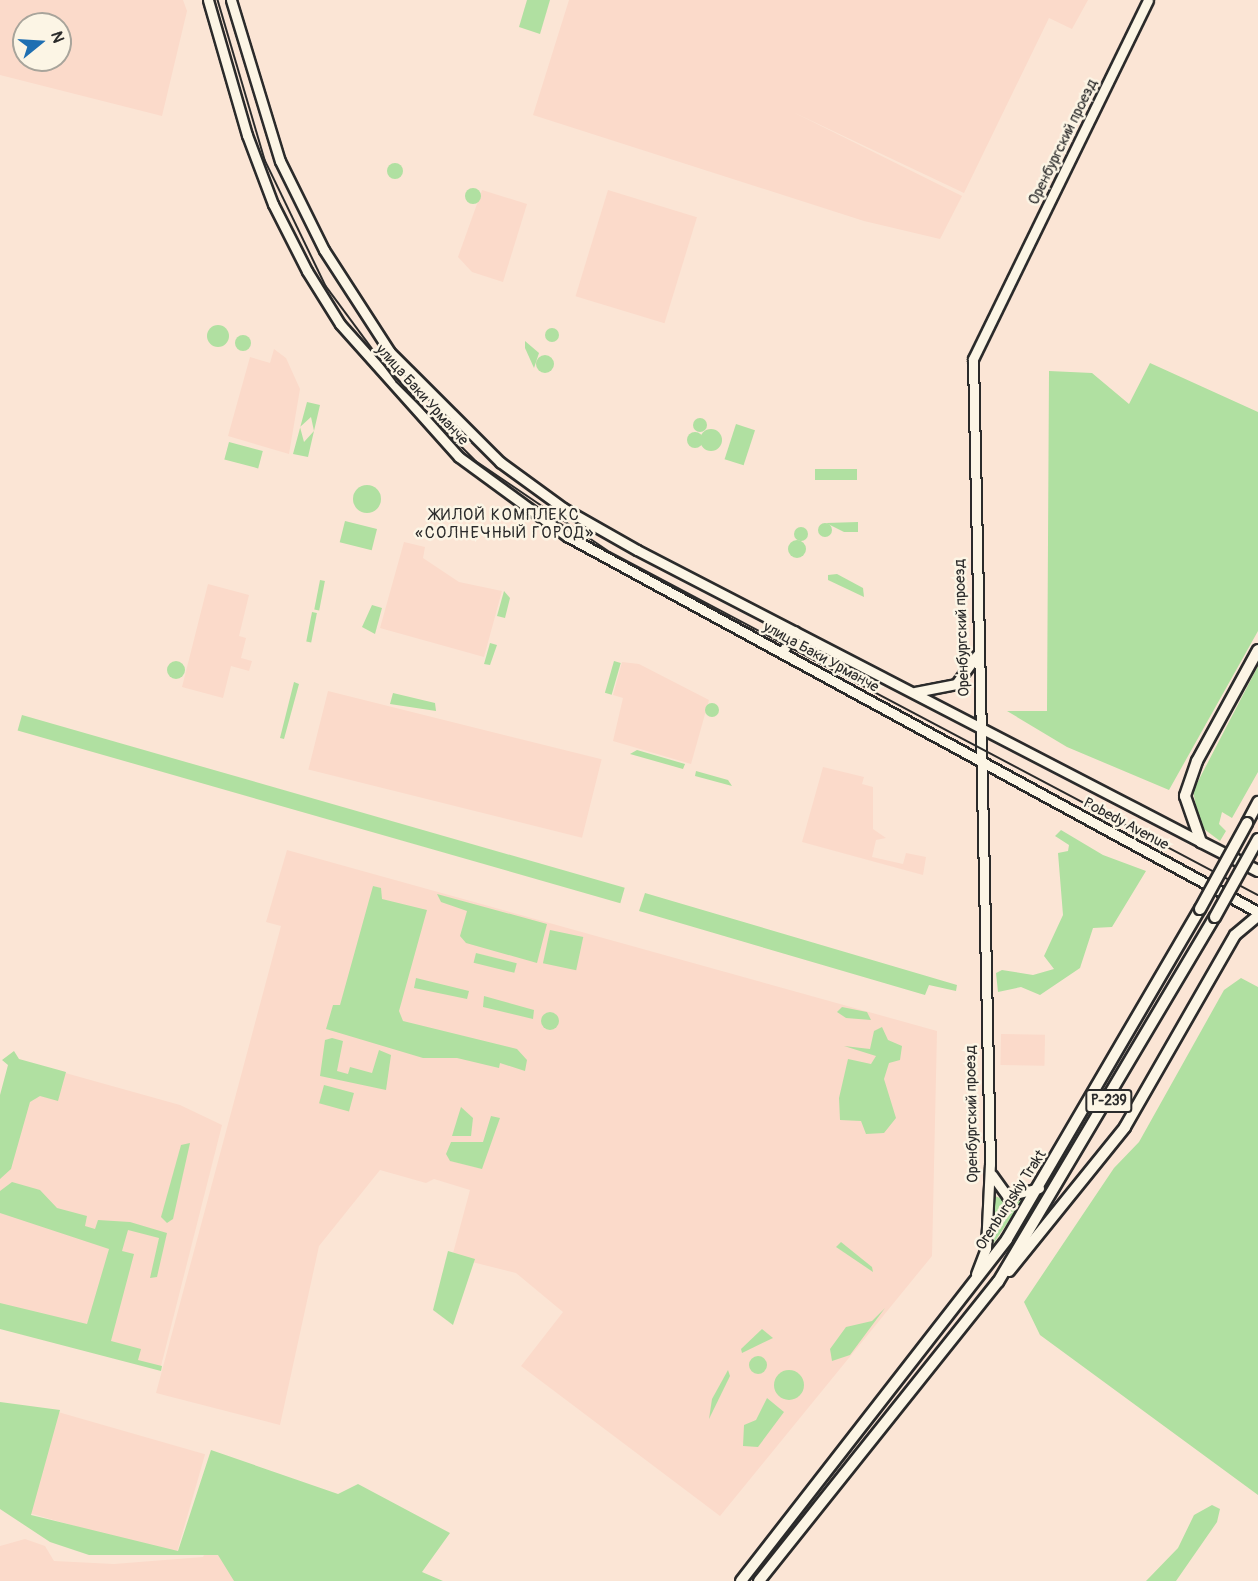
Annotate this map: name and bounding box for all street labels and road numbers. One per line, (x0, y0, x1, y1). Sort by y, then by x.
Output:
street label: Оренбургский проезд (1025, 76, 1101, 208)
street label: улица Баки Урманче (372, 341, 472, 449)
street label: Оренбургский проезд (951, 559, 973, 697)
street label: улица Баки Урманче (760, 618, 882, 696)
street label: Pobedy Avenue (1080, 794, 1172, 854)
street label: Оренбургский проезд (962, 1045, 982, 1183)
road number: Р-239 (1085, 1090, 1133, 1112)
street label: Orenburgskiy Trakt (972, 1147, 1050, 1253)

